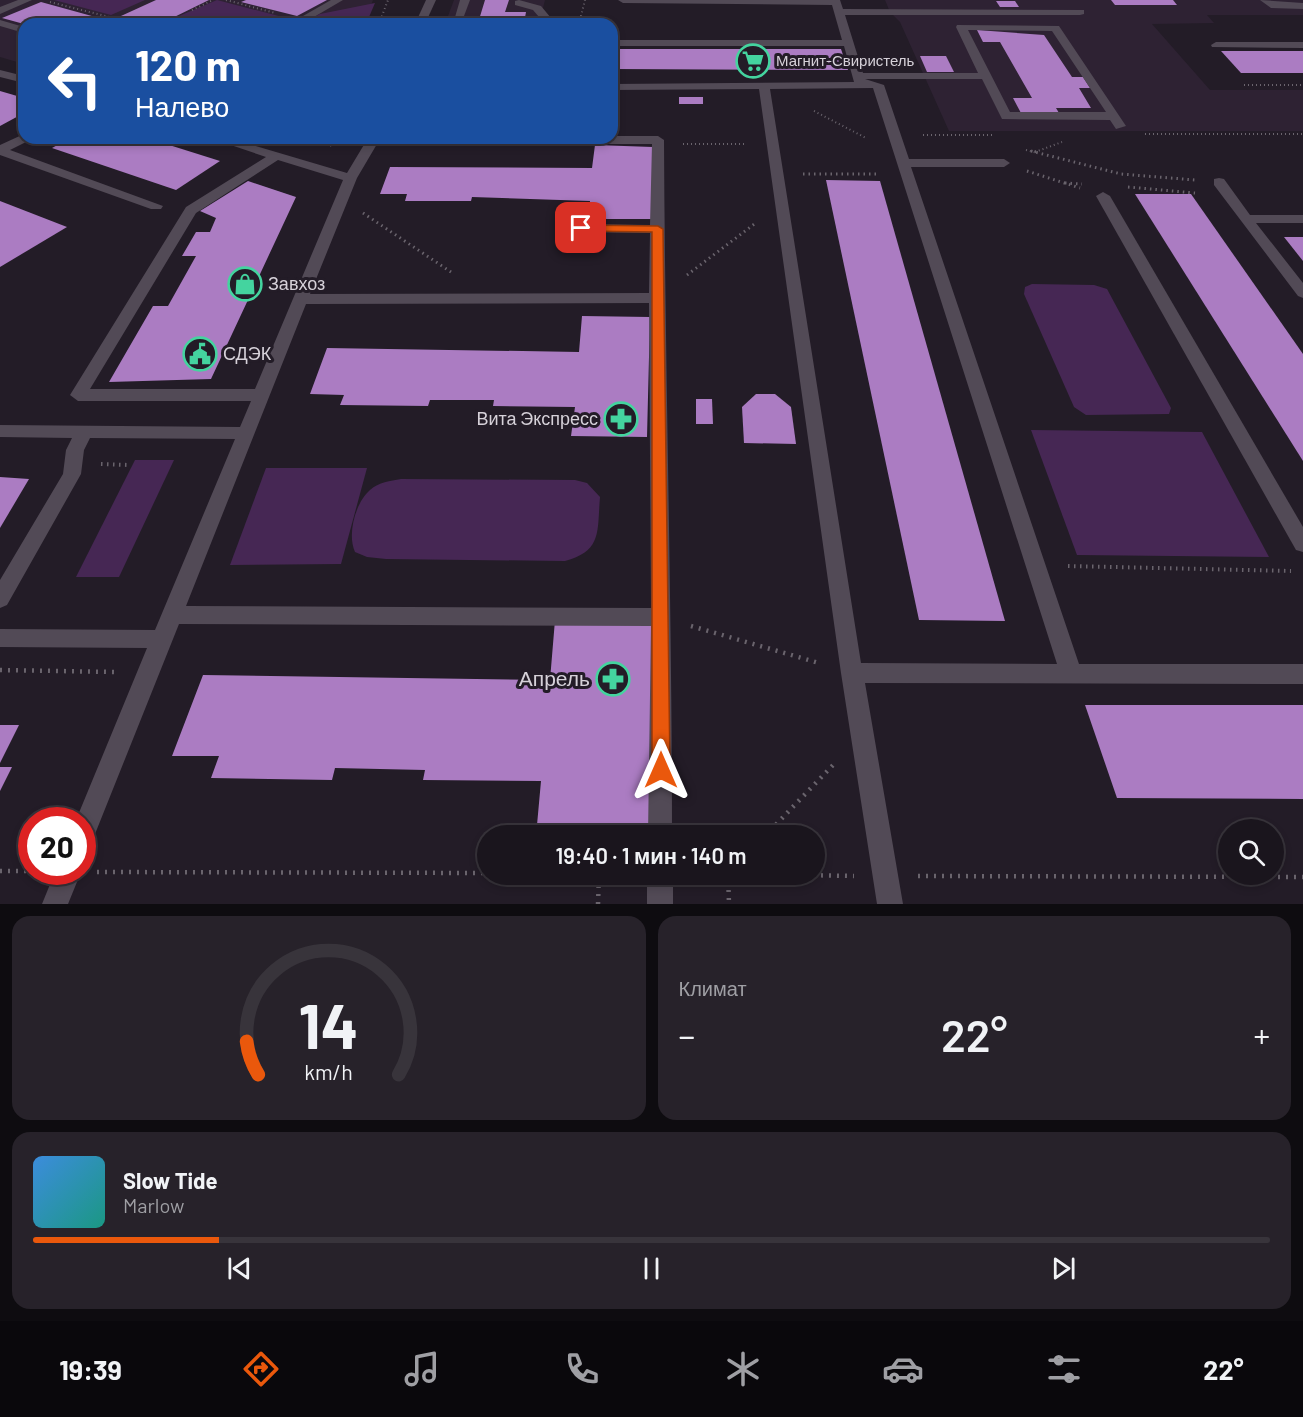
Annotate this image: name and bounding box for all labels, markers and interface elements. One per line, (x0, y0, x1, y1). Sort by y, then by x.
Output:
text: 120 m (135, 39, 241, 89)
icon: left (36, 42, 114, 120)
supermarket icon: Магнит-Свиристель (735, 43, 771, 79)
place label: Магнит-Свиристель (776, 51, 915, 69)
text: Налево (135, 90, 229, 122)
pin (555, 202, 606, 253)
icon: arrive (564, 211, 597, 244)
shop icon: Завхоз (227, 266, 263, 302)
place label: Завхоз (268, 272, 325, 294)
public building icon: СДЭК (182, 336, 218, 372)
place label: СДЭК (223, 342, 272, 364)
pharmacy icon: Вита Экспресс (603, 401, 639, 437)
place label: Вита Экспресс (477, 407, 598, 429)
pharmacy icon: Апрель (595, 661, 631, 697)
place label: Апрель (519, 665, 590, 690)
position arrow (629, 738, 693, 802)
speed limit sign: 20 (18, 807, 96, 885)
map controls (1218, 819, 1284, 885)
button: search (1218, 819, 1284, 885)
text: 19:40 · 1 мин · 140 m (555, 842, 747, 868)
text: Климат (679, 976, 747, 1000)
text: 14 (299, 987, 359, 1061)
text: 22° (941, 1007, 1008, 1061)
text: − (679, 1015, 695, 1055)
text: + (1253, 1015, 1270, 1055)
text: km/h (304, 1059, 353, 1084)
text: Slow Tide (123, 1167, 218, 1193)
text: Marlow (123, 1193, 184, 1217)
icon: previous (223, 1252, 256, 1285)
icon: pause (635, 1252, 668, 1285)
icon: next (1047, 1252, 1080, 1285)
icon: directions (240, 1348, 282, 1390)
icon: music (401, 1348, 443, 1390)
icon: phone (561, 1348, 603, 1390)
icon: climate (722, 1348, 764, 1390)
icon: car (882, 1348, 924, 1390)
icon: filters (1043, 1348, 1085, 1390)
text: 19:39 (59, 1353, 122, 1385)
text: 22° (1203, 1353, 1244, 1385)

